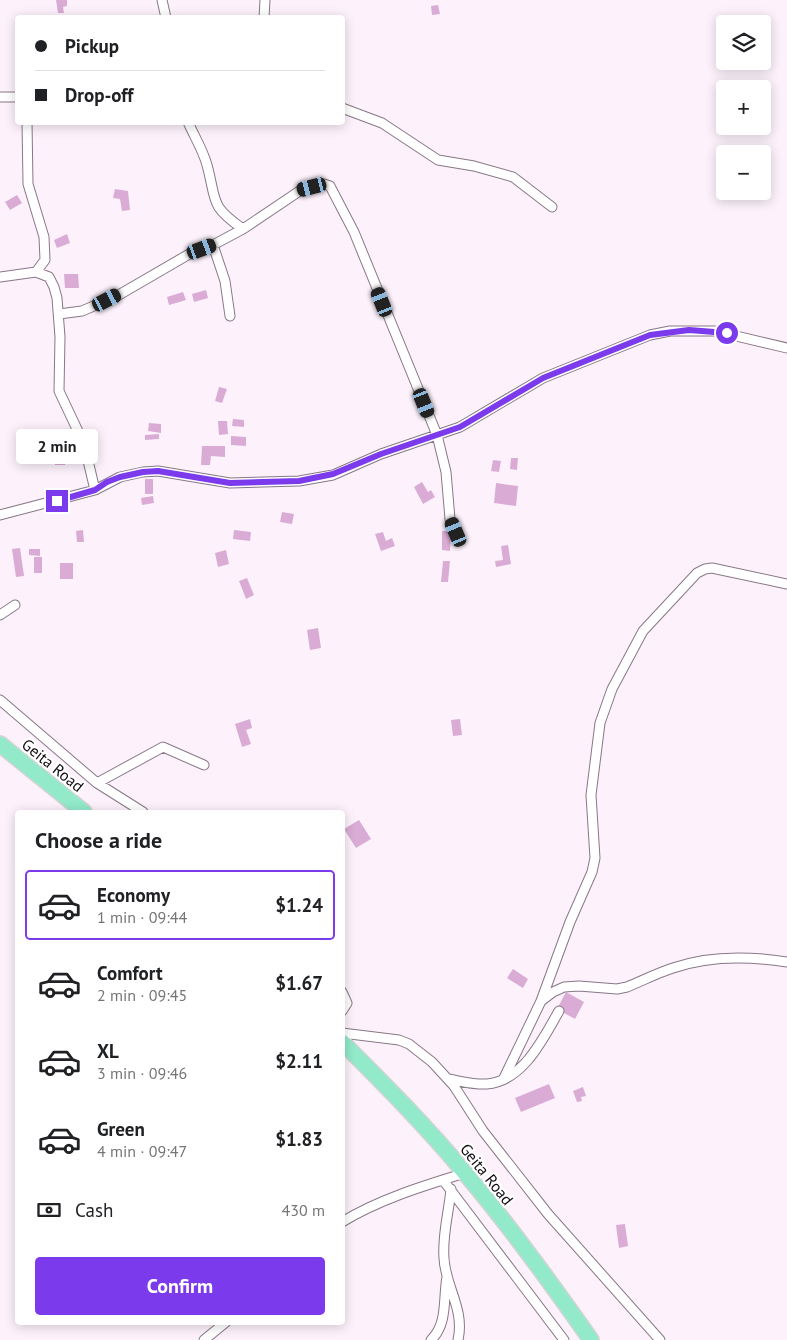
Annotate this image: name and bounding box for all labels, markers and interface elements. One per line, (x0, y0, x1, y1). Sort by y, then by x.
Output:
map controls (716, 15, 771, 200)
button: layers (716, 15, 771, 70)
text: Pickup (65, 34, 119, 58)
button: + (716, 80, 771, 135)
text: Drop-off (65, 83, 133, 107)
button: − (716, 145, 771, 200)
car (295, 176, 328, 198)
car (185, 237, 218, 261)
car (369, 285, 394, 319)
car (90, 287, 123, 313)
route start (716, 322, 738, 344)
car (411, 386, 436, 420)
callout: 2 min (16, 428, 98, 464)
text: 2 min (37, 436, 77, 456)
route end (46, 490, 68, 512)
car (443, 515, 468, 549)
street label: Geita Road (18, 734, 88, 796)
text: Choose a ride (35, 826, 162, 854)
icon: car (37, 883, 82, 928)
text: Economy (97, 883, 170, 907)
text: $1.24 (275, 893, 323, 917)
text: 1 min · 09:44 (97, 907, 187, 927)
icon: car (37, 961, 82, 1006)
text: Comfort (97, 961, 163, 985)
text: $1.67 (275, 971, 323, 995)
text: 2 min · 09:45 (97, 985, 187, 1005)
icon: car (37, 1039, 82, 1084)
text: XL (97, 1039, 119, 1063)
text: $2.11 (275, 1049, 323, 1073)
text: 3 min · 09:46 (97, 1063, 187, 1083)
icon: car (37, 1117, 82, 1162)
text: Green (97, 1117, 145, 1141)
text: $1.83 (275, 1127, 323, 1151)
street label: Geita Road (456, 1139, 518, 1209)
text: 4 min · 09:47 (97, 1141, 187, 1161)
icon: cash (35, 1196, 63, 1224)
text: Cash (75, 1198, 113, 1222)
text: 430 m (282, 1200, 325, 1220)
button: Confirm (35, 1257, 325, 1315)

